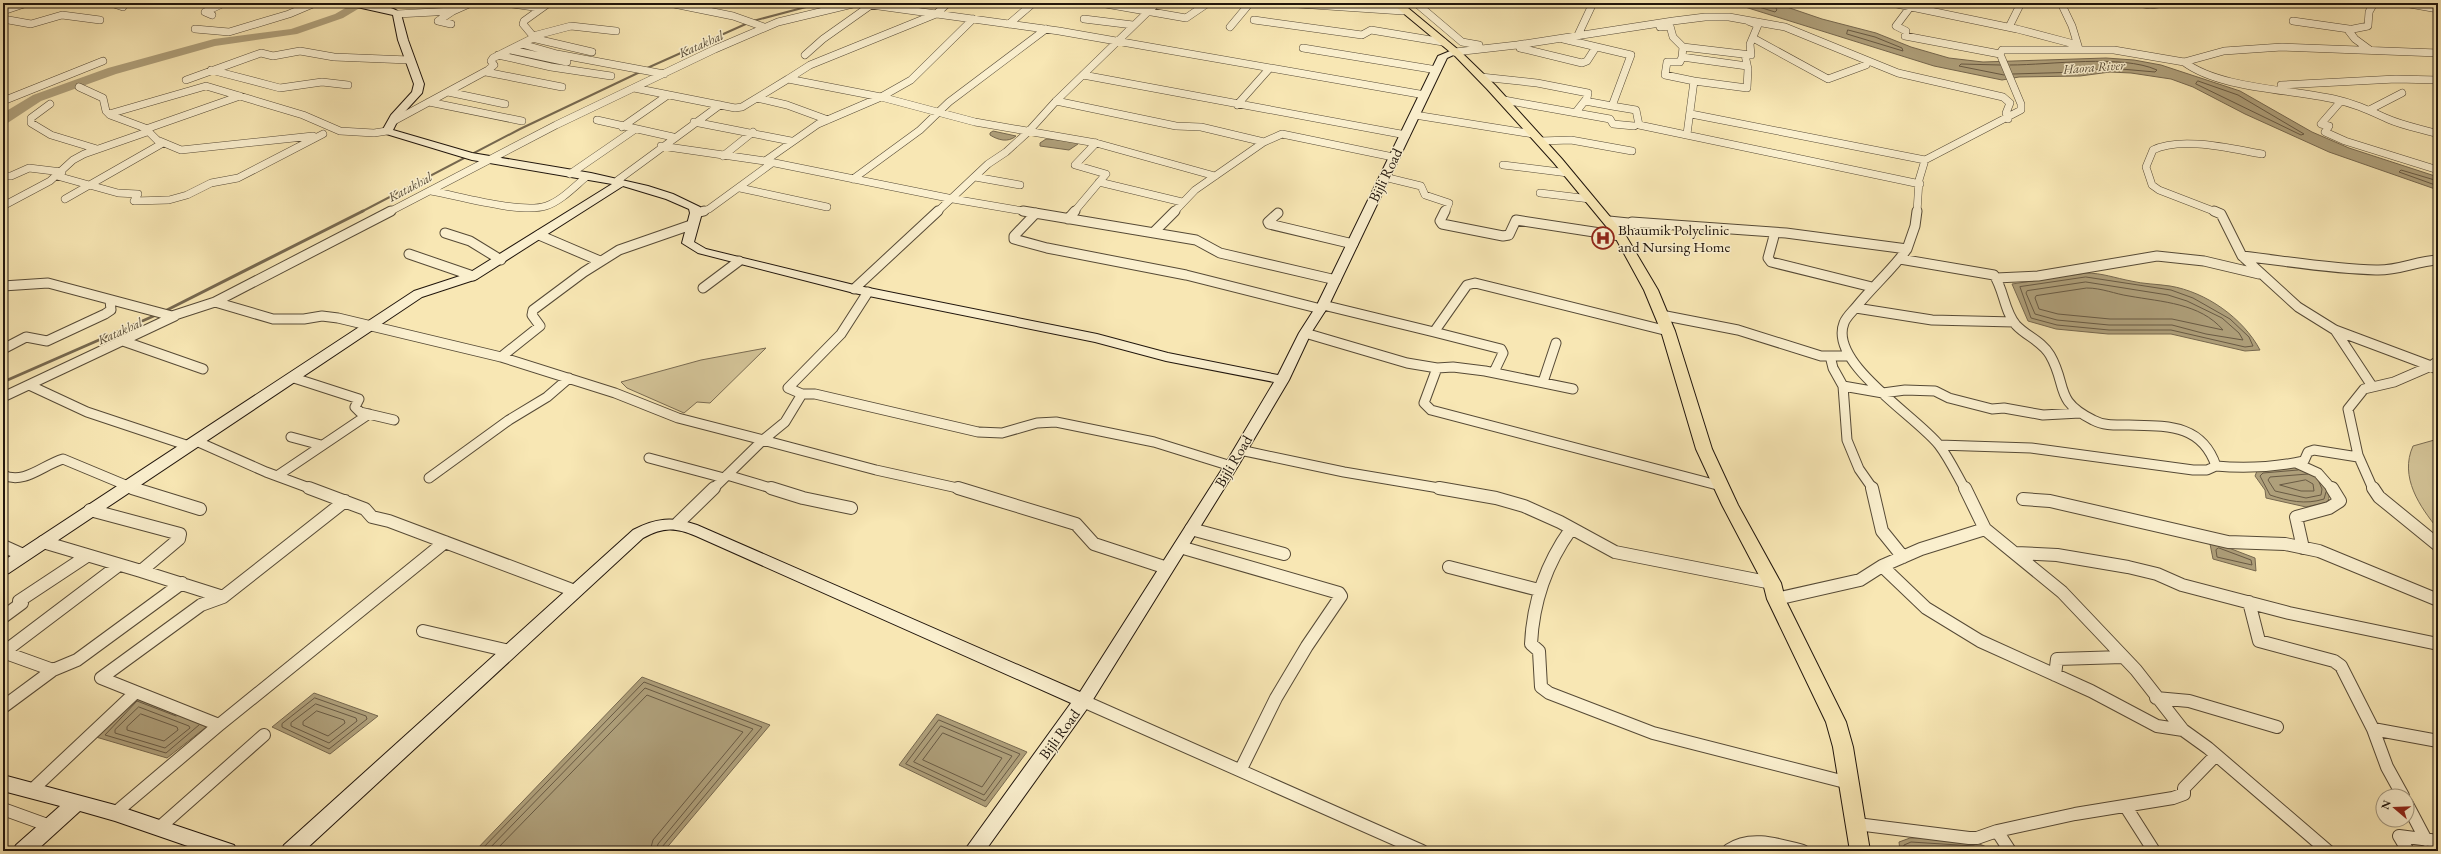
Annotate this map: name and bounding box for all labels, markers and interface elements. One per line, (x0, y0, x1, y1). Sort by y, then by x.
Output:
water label: Katakhal (675, 26, 726, 62)
water label: Haora River (2062, 56, 2127, 78)
street label: Bijli Road (1364, 145, 1406, 205)
water label: Katakhal (384, 168, 435, 206)
place label: Bhaumik Polyclinic and Nursing Home (1618, 220, 1731, 256)
hospital icon: Bhaumik Polyclinic and Nursing Home (1590, 225, 1616, 251)
water label: Katakhal (94, 313, 145, 349)
street label: Bijli Road (1210, 431, 1256, 491)
street label: Bijli Road (1034, 705, 1084, 763)
north arrow (2375, 788, 2415, 828)
text: N (2377, 798, 2394, 811)

